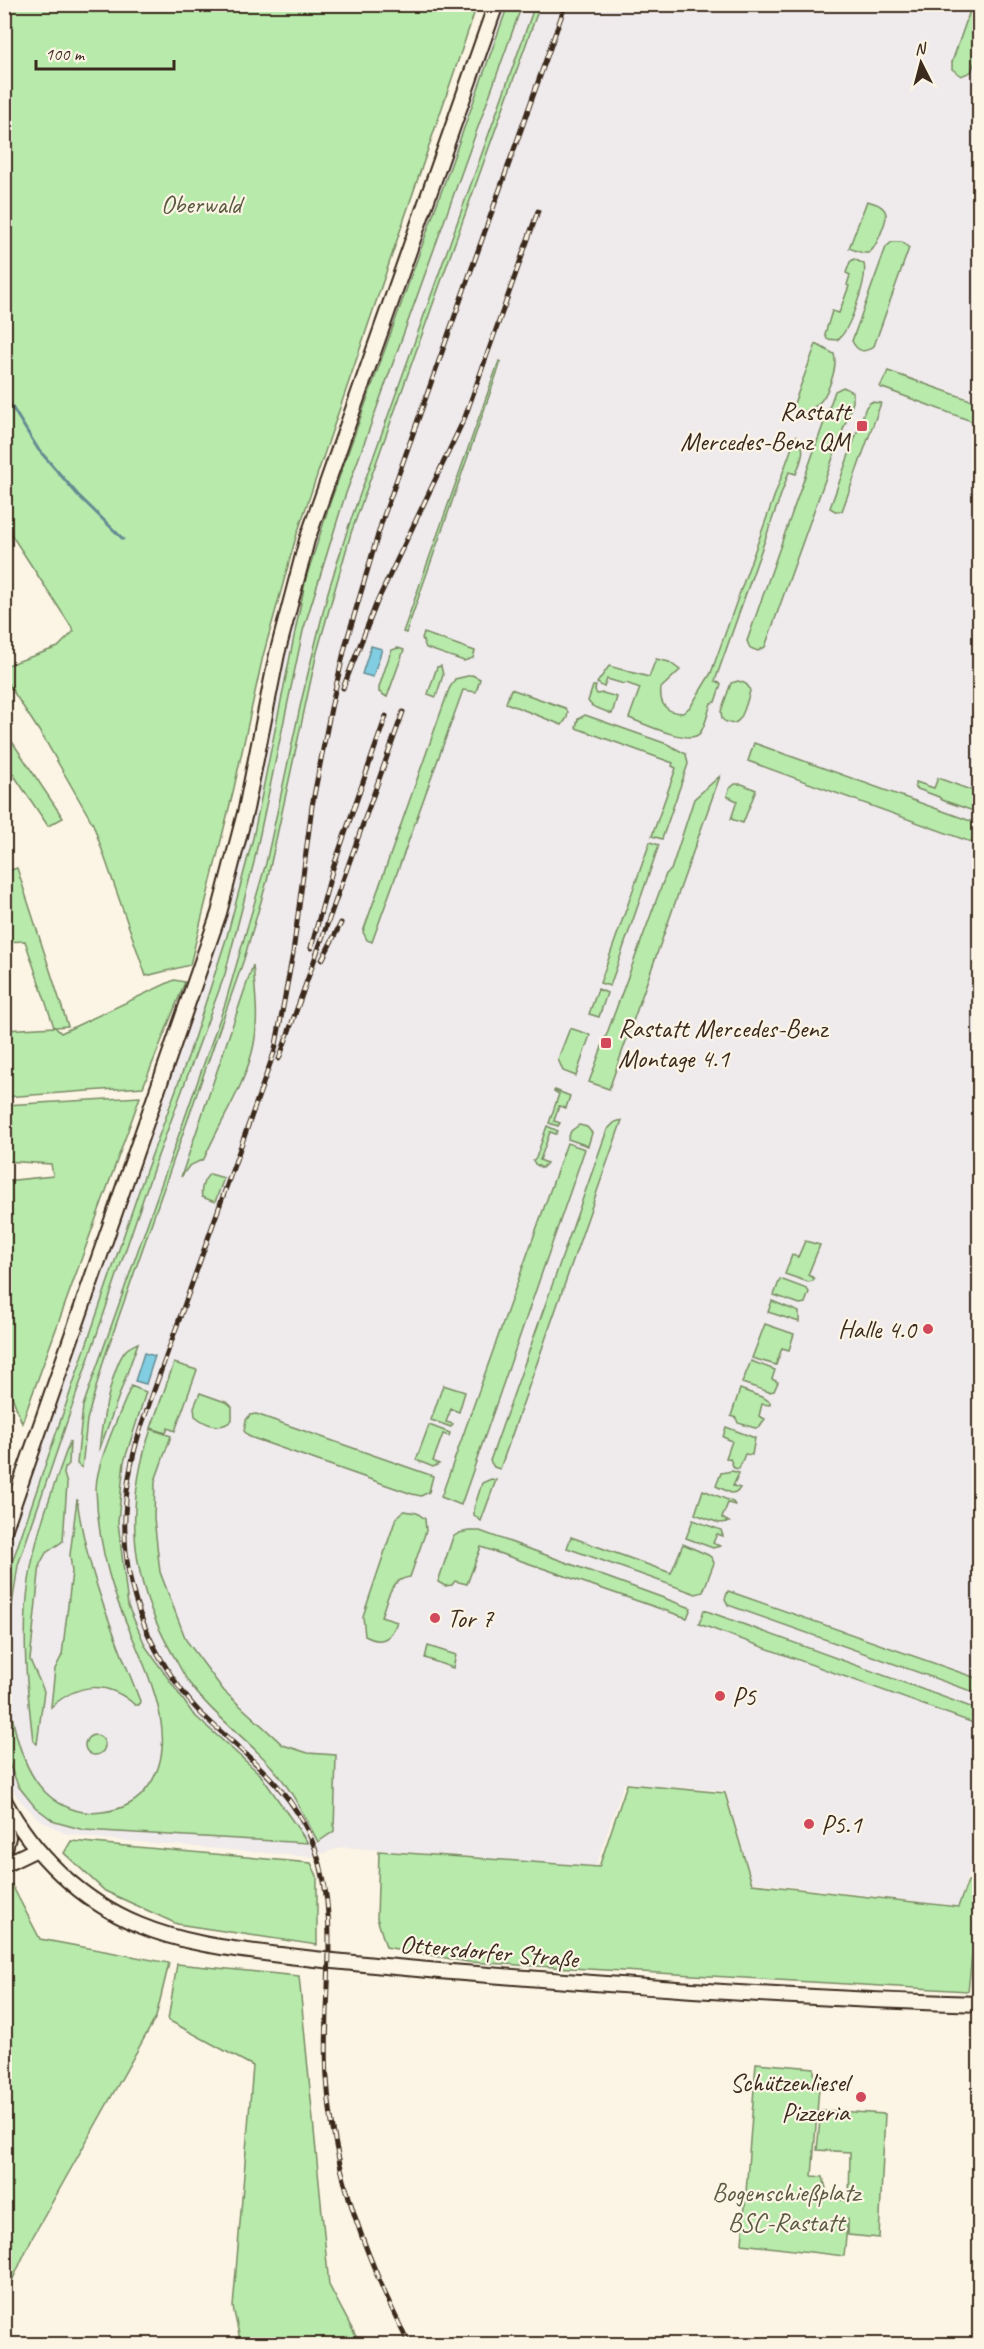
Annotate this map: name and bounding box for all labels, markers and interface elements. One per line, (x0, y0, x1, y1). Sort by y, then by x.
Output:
scale bar (36, 33, 174, 71)
north arrow (891, 33, 951, 93)
text: N (914, 38, 929, 60)
text: 100 m (45, 43, 86, 65)
park label: Oberwald (161, 188, 245, 221)
place label: Rastatt Mercedes-Benz QM (680, 395, 852, 458)
marker: Rastatt Mercedes-Benz QM (855, 419, 869, 433)
place label: Rastatt Mercedes-Benz Montage 4.1 (618, 1012, 830, 1075)
marker: Rastatt Mercedes-Benz Montage 4.1 (599, 1036, 613, 1050)
place label: Halle 4.0 (838, 1313, 918, 1346)
marker: Halle 4.0 (921, 1322, 935, 1336)
place label: Tor 7 (447, 1602, 494, 1635)
marker: Tor 7 (428, 1611, 442, 1625)
place label: P5 (732, 1680, 757, 1713)
marker: P5 (713, 1689, 727, 1703)
place label: P5.1 (821, 1808, 863, 1841)
marker: P5.1 (802, 1817, 816, 1831)
street label: Ottersdorfer Straße (399, 1927, 582, 1976)
place label: Schützenliesel Pizzeria (730, 2066, 854, 2129)
marker: Schützenliesel Pizzeria (854, 2090, 868, 2104)
park label: Bogenschießplatz BSC-Rastatt (712, 2176, 863, 2239)

